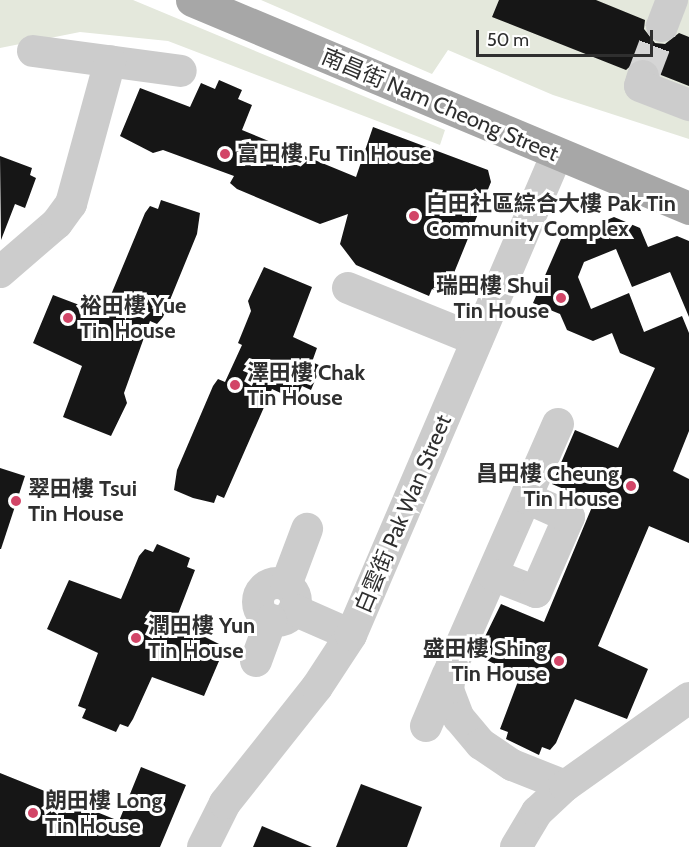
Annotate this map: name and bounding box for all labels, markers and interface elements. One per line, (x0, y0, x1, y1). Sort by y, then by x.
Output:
scale bar (479, 18, 656, 56)
text: 50 m (487, 29, 529, 51)
street label: 南昌街 Nam Cheong Street (318, 43, 562, 167)
place label: 富田樓 Fu Tin House (237, 141, 431, 167)
marker: 富田樓 Fu Tin House (218, 147, 232, 161)
place label: 白田社區綜合大樓 Pak Tin Community Complex (426, 190, 676, 242)
marker: 白田社區綜合大樓 Pak Tin Community Complex (407, 209, 421, 223)
place label: 瑞田樓 Shui Tin House (436, 272, 549, 324)
marker: 瑞田樓 Shui Tin House (554, 291, 568, 305)
place label: 裕田樓 Yue Tin House (80, 292, 186, 344)
marker: 裕田樓 Yue Tin House (61, 311, 75, 325)
place label: 澤田樓 Chak Tin House (247, 359, 365, 410)
marker: 澤田樓 Chak Tin House (228, 378, 242, 392)
street label: 白雲街 Pak Wan Street (349, 411, 457, 617)
place label: 昌田樓 Cheung Tin House (476, 460, 619, 512)
place label: 翠田樓 Tsui Tin House (28, 475, 137, 526)
marker: 昌田樓 Cheung Tin House (624, 479, 638, 493)
marker: 翠田樓 Tsui Tin House (9, 494, 23, 508)
place label: 潤田樓 Yun Tin House (148, 612, 255, 664)
marker: 潤田樓 Yun Tin House (129, 631, 143, 645)
place label: 盛田樓 Shing Tin House (423, 635, 547, 686)
marker: 盛田樓 Shing Tin House (552, 654, 566, 668)
place label: 朗田樓 Long Tin House (45, 787, 163, 838)
marker: 朗田樓 Long Tin House (26, 806, 40, 820)

